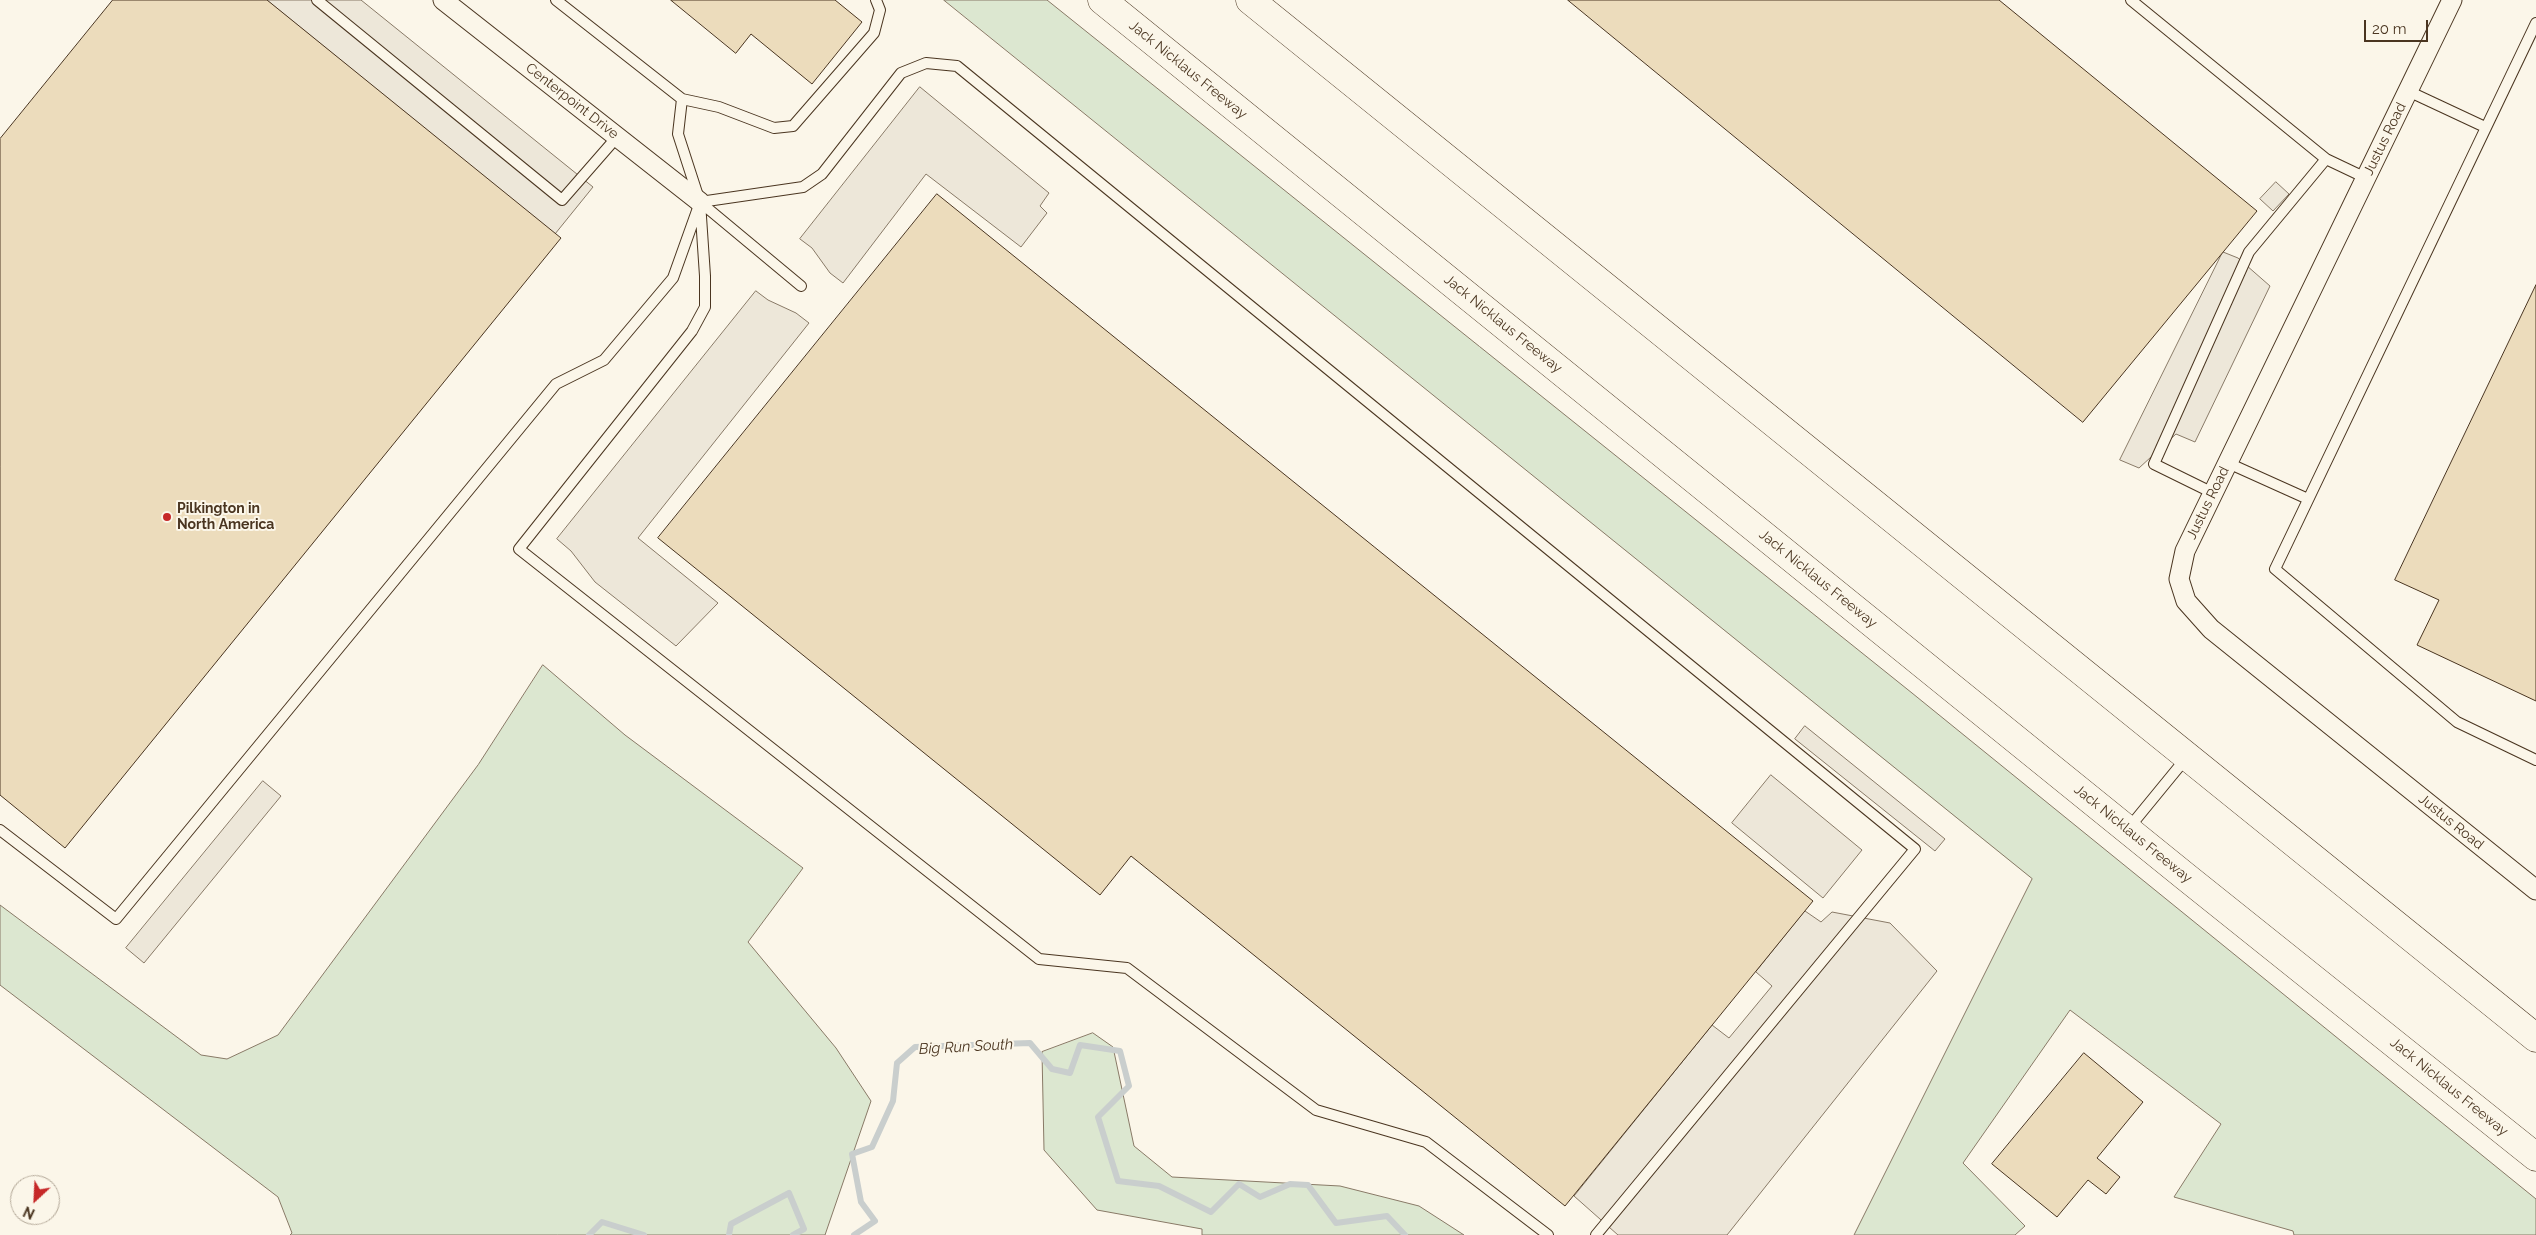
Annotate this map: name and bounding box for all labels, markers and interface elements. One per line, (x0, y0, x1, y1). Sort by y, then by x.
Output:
scale bar (2366, 10, 2430, 42)
street label: Jack Nicklaus Freeway (1126, 17, 1250, 123)
text: 20 m (2372, 20, 2407, 38)
street label: Centerpoint Drive (522, 59, 622, 143)
street label: Justus Road (2360, 100, 2410, 178)
street label: Jack Nicklaus Freeway (1441, 271, 1565, 377)
street label: Justus Road (2183, 464, 2233, 542)
place label: Pilkington in North America (177, 501, 274, 534)
marker: Pilkington in North America (161, 511, 173, 523)
street label: Jack Nicklaus Freeway (1756, 526, 1880, 632)
street label: Jack Nicklaus Freeway (2071, 781, 2195, 887)
street label: Justus Road (2415, 791, 2487, 853)
street label: Jack Nicklaus Freeway (2387, 1034, 2511, 1140)
water label: Big Run South (918, 1036, 1014, 1058)
north arrow (10, 1175, 60, 1225)
text: N (21, 1203, 37, 1222)

